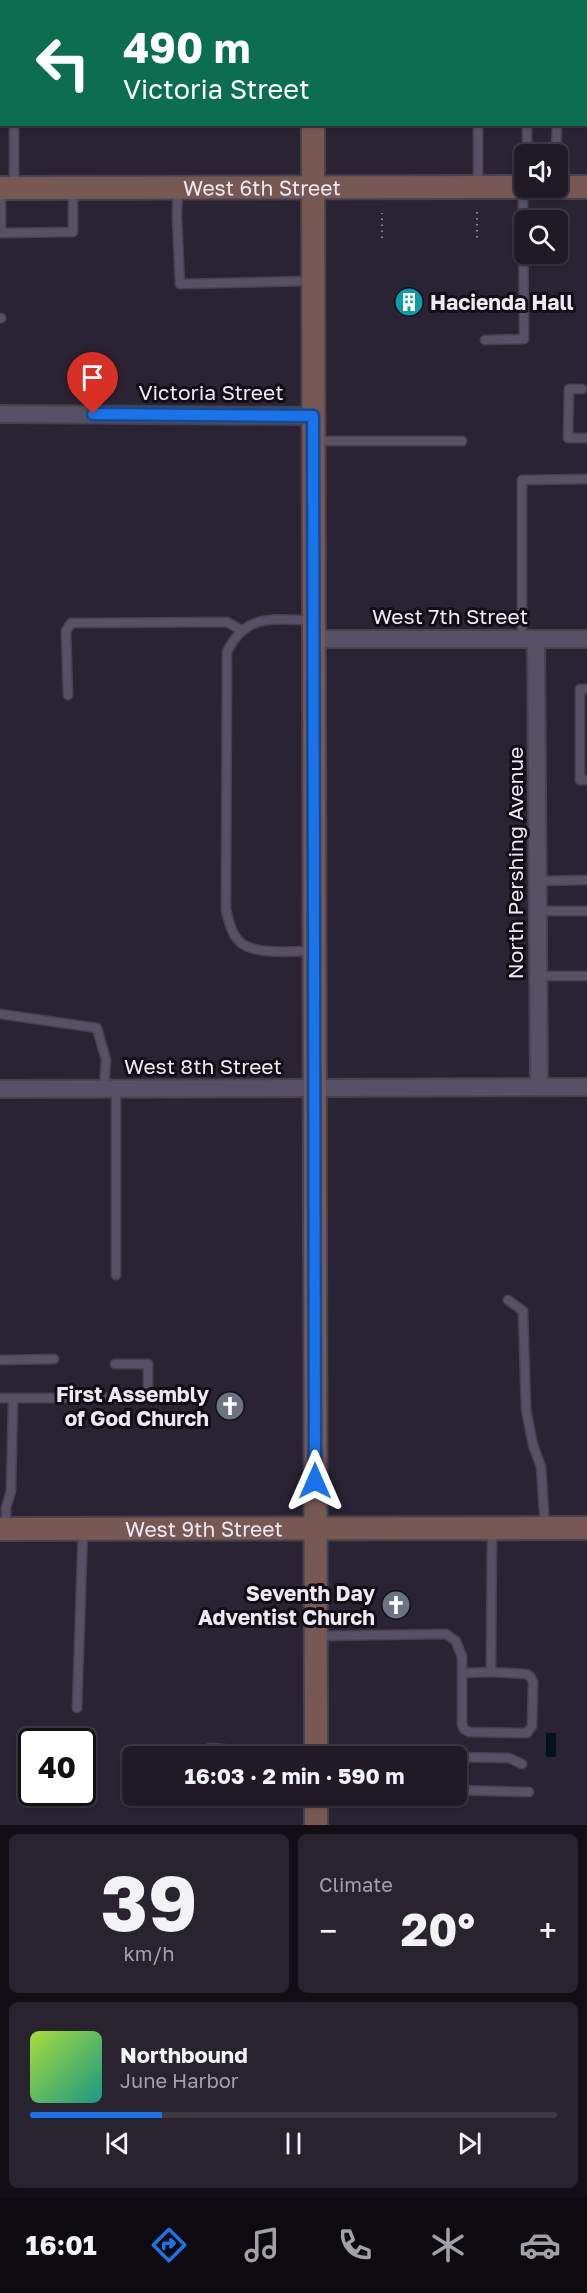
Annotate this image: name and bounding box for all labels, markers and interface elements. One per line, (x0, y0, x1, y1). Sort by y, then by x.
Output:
text: 490 m (123, 22, 250, 72)
icon: left (24, 24, 102, 102)
text: Victoria Street (123, 73, 310, 105)
map controls (514, 144, 568, 264)
button: sound (514, 144, 568, 198)
street label: West 6th Street (183, 174, 341, 201)
button: search (514, 210, 568, 264)
building icon: Hacienda Hall (393, 286, 425, 318)
place label: Hacienda Hall (430, 289, 574, 315)
pin (67, 352, 118, 414)
icon: arrive (76, 361, 109, 394)
street label: Victoria Street (138, 379, 284, 405)
street label: West 7th Street (372, 603, 528, 629)
street label: North Pershing Avenue (502, 747, 528, 979)
street label: West 8th Street (124, 1053, 282, 1079)
place label: First Assembly of God Church (56, 1381, 209, 1431)
church icon: First Assembly of God Church (214, 1390, 246, 1422)
position arrow (283, 1449, 347, 1513)
street label: West 9th Street (125, 1516, 283, 1542)
place label: Seventh Day Adventist Church (198, 1580, 375, 1630)
church icon: Seventh Day Adventist Church (380, 1589, 412, 1621)
speed limit sign: 40 (18, 1728, 96, 1806)
text: 16:03 · 2 min · 590 m (184, 1762, 405, 1789)
text: 39 (100, 1855, 198, 1948)
text: Climate (319, 1872, 393, 1896)
text: 20° (401, 1902, 475, 1956)
text: − (319, 1911, 337, 1950)
text: + (539, 1911, 557, 1950)
text: km/h (124, 1941, 174, 1965)
text: Northbound (120, 2041, 248, 2068)
text: June Harbor (120, 2068, 239, 2092)
icon: previous (101, 2127, 134, 2160)
icon: pause (277, 2127, 310, 2160)
icon: next (453, 2127, 486, 2160)
icon: directions (148, 2224, 190, 2266)
icon: music (241, 2224, 283, 2266)
icon: phone (334, 2224, 376, 2266)
icon: climate (427, 2224, 469, 2266)
icon: car (519, 2224, 561, 2266)
text: 16:01 (25, 2229, 97, 2261)

